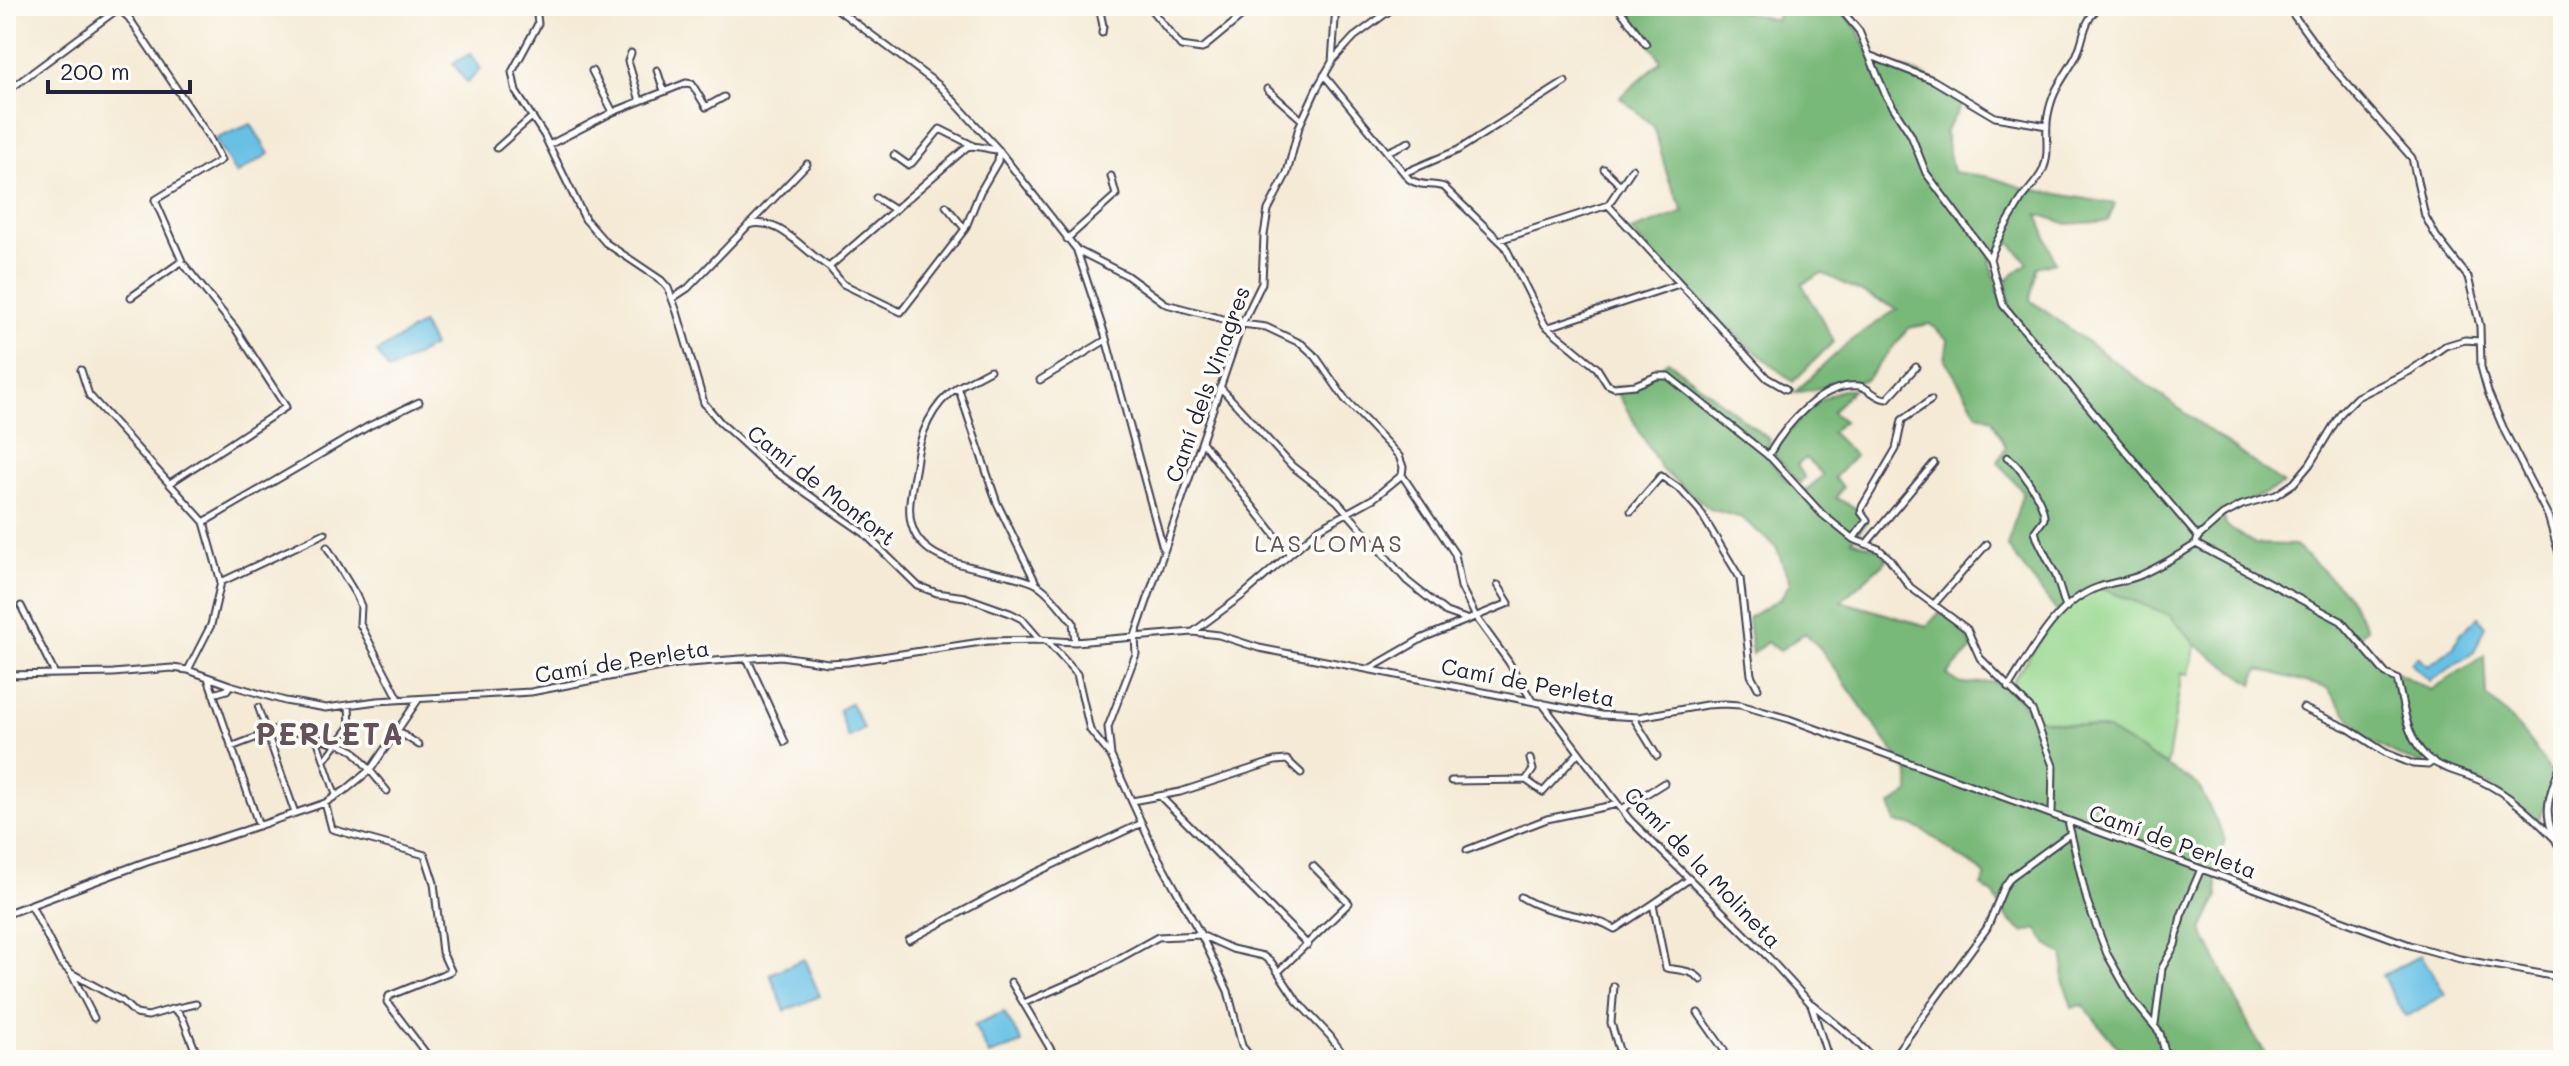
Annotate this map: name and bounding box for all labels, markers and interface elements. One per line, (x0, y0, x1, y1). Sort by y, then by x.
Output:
scale bar (48, 44, 190, 94)
text: 200 m (60, 55, 130, 86)
street label: Camí dels Vinagres (1158, 282, 1256, 486)
street label: Camí de Monfort (742, 418, 902, 552)
district label: LAS LOMAS (1254, 527, 1404, 558)
street label: Camí de Perleta (533, 633, 711, 689)
street label: Camí de Perleta (1439, 651, 1617, 713)
district label: PERLETA (255, 713, 405, 753)
street label: Camí de la Molineta (1618, 780, 1788, 954)
street label: Camí de Perleta (2085, 797, 2261, 885)

